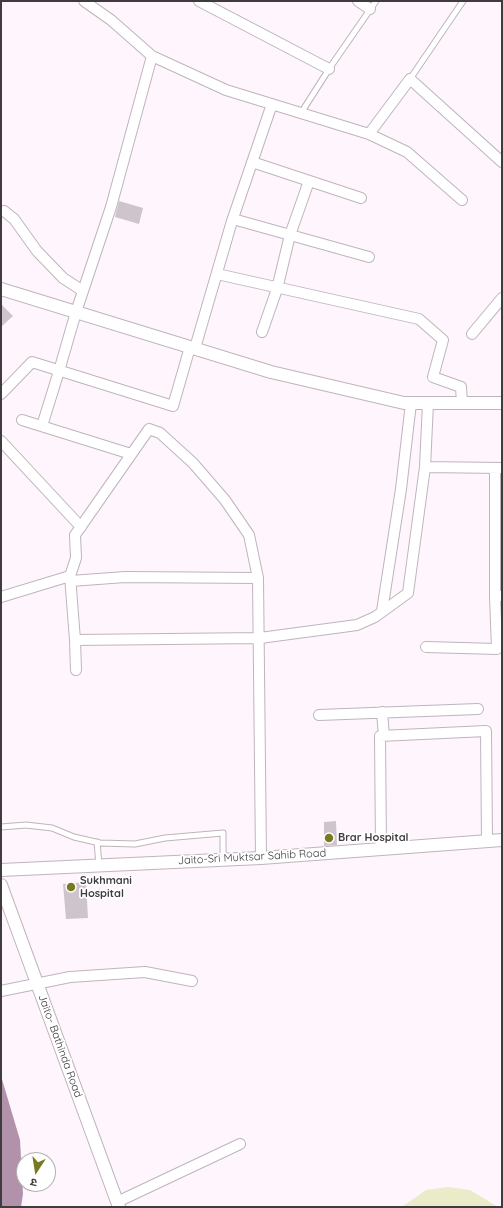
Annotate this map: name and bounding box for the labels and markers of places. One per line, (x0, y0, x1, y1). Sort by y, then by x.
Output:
place label: Brar Hospital (338, 831, 409, 845)
marker: Brar Hospital (323, 832, 335, 844)
place label: Sukhmani Hospital (80, 874, 132, 900)
marker: Sukhmani Hospital (65, 881, 77, 893)

